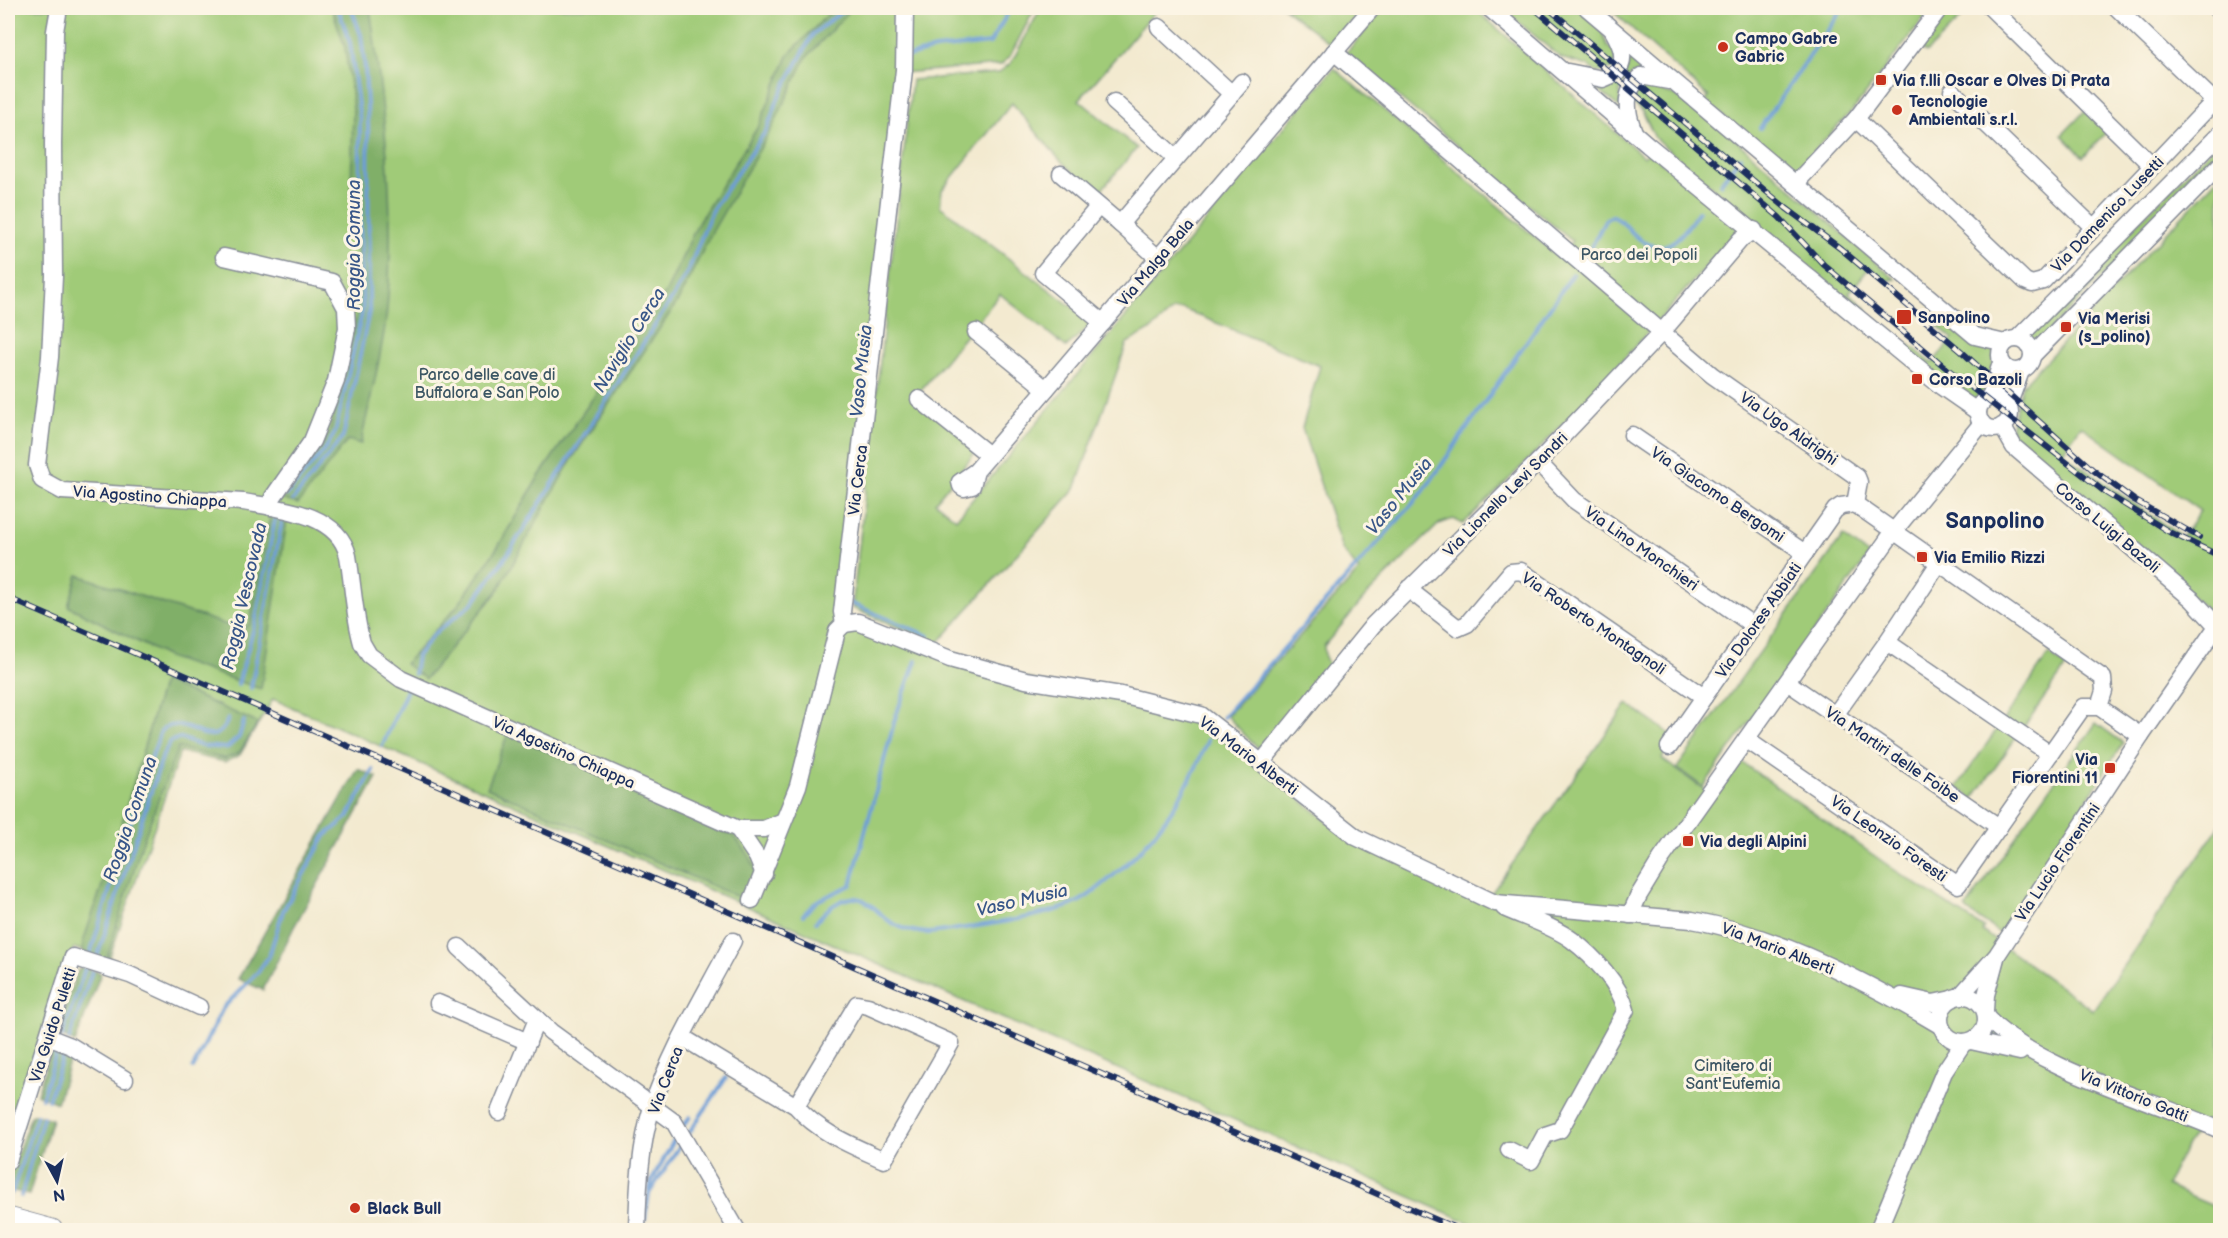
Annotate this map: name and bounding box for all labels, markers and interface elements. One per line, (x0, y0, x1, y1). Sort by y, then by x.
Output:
place label: Campo Gabre Gabric (1735, 30, 1837, 67)
marker: Campo Gabre Gabric (1716, 40, 1730, 54)
place label: Via f.lli Oscar e Olves Di Prata (1893, 72, 2110, 91)
marker: Via f.lli Oscar e Olves Di Prata (1874, 73, 1888, 87)
place label: Tecnologie Ambientali s.r.l. (1908, 93, 2018, 130)
marker: Tecnologie Ambientali s.r.l. (1890, 103, 1904, 117)
street label: Via Domenico Lusetti (2048, 153, 2168, 277)
water label: Roggia Comuna (344, 180, 365, 311)
street label: Via Malga Bala (1114, 215, 1198, 311)
park label: Parco dei Popoli (1581, 246, 1697, 265)
water label: Naviglio Cerca (589, 284, 670, 396)
marker: Sanpolino (1895, 308, 1913, 326)
place label: Sanpolino (1918, 309, 1990, 328)
place label: Via Merisi (s_polino) (2078, 310, 2151, 347)
marker: Via Merisi (s_polino) (2059, 320, 2073, 334)
water label: Vaso Musia (846, 324, 877, 418)
park label: Parco delle cave di Buffalora e San Polo (414, 366, 560, 403)
place label: Corso Bazoli (1929, 371, 2022, 390)
marker: Corso Bazoli (1910, 372, 1924, 386)
street label: Via Ugo Aldrighi (1736, 388, 1841, 470)
street label: Via Lionello Levi Sandri (1440, 429, 1572, 561)
street label: Via Giacomo Bergomi (1647, 443, 1788, 547)
street label: Via Cerca (845, 444, 872, 517)
water label: Vaso Musia (1362, 454, 1437, 539)
street label: Corso Luigi Bazoli (2051, 479, 2163, 577)
street label: Via Agostino Chiappa (72, 483, 228, 512)
street label: Via Lino Monchieri (1581, 503, 1702, 596)
district label: Sanpolino (1945, 508, 2045, 535)
water label: Roggia Vescovada (217, 520, 272, 672)
place label: Via Emilio Rizzi (1934, 549, 2045, 568)
marker: Via Emilio Rizzi (1915, 550, 1929, 564)
street label: Via Dolores Abbiati (1712, 559, 1806, 682)
street label: Via Roberto Montagnoli (1517, 569, 1669, 680)
street label: Via Martiri delle Foibe (1821, 703, 1963, 808)
street label: Via Agostino Chiappa (489, 713, 638, 793)
street label: Via Mario Alberti (1195, 713, 1301, 800)
place label: Via Fiorentini 11 (2012, 751, 2098, 788)
water label: Roggia Comuna (99, 754, 162, 885)
marker: Via Fiorentini 11 (2103, 761, 2117, 775)
street label: Via Leonzio Foresti (1826, 792, 1950, 887)
street label: Via Lucio Fiorentini (2012, 800, 2105, 926)
place label: Via degli Alpini (1700, 833, 1807, 852)
marker: Via degli Alpini (1681, 834, 1695, 848)
water label: Vaso Musia (974, 880, 1070, 921)
street label: Via Mario Alberti (1718, 919, 1837, 980)
street label: Via Guido Puletti (26, 966, 81, 1085)
street label: Via Cerca (645, 1044, 688, 1117)
park label: Cimitero di Sant'Eufemia (1685, 1057, 1781, 1094)
street label: Via Vittorio Gatti (2076, 1066, 2191, 1127)
north arrow (27, 1151, 87, 1211)
text: N (52, 1184, 66, 1205)
place label: Black Bull (367, 1200, 441, 1219)
marker: Black Bull (348, 1201, 362, 1215)

